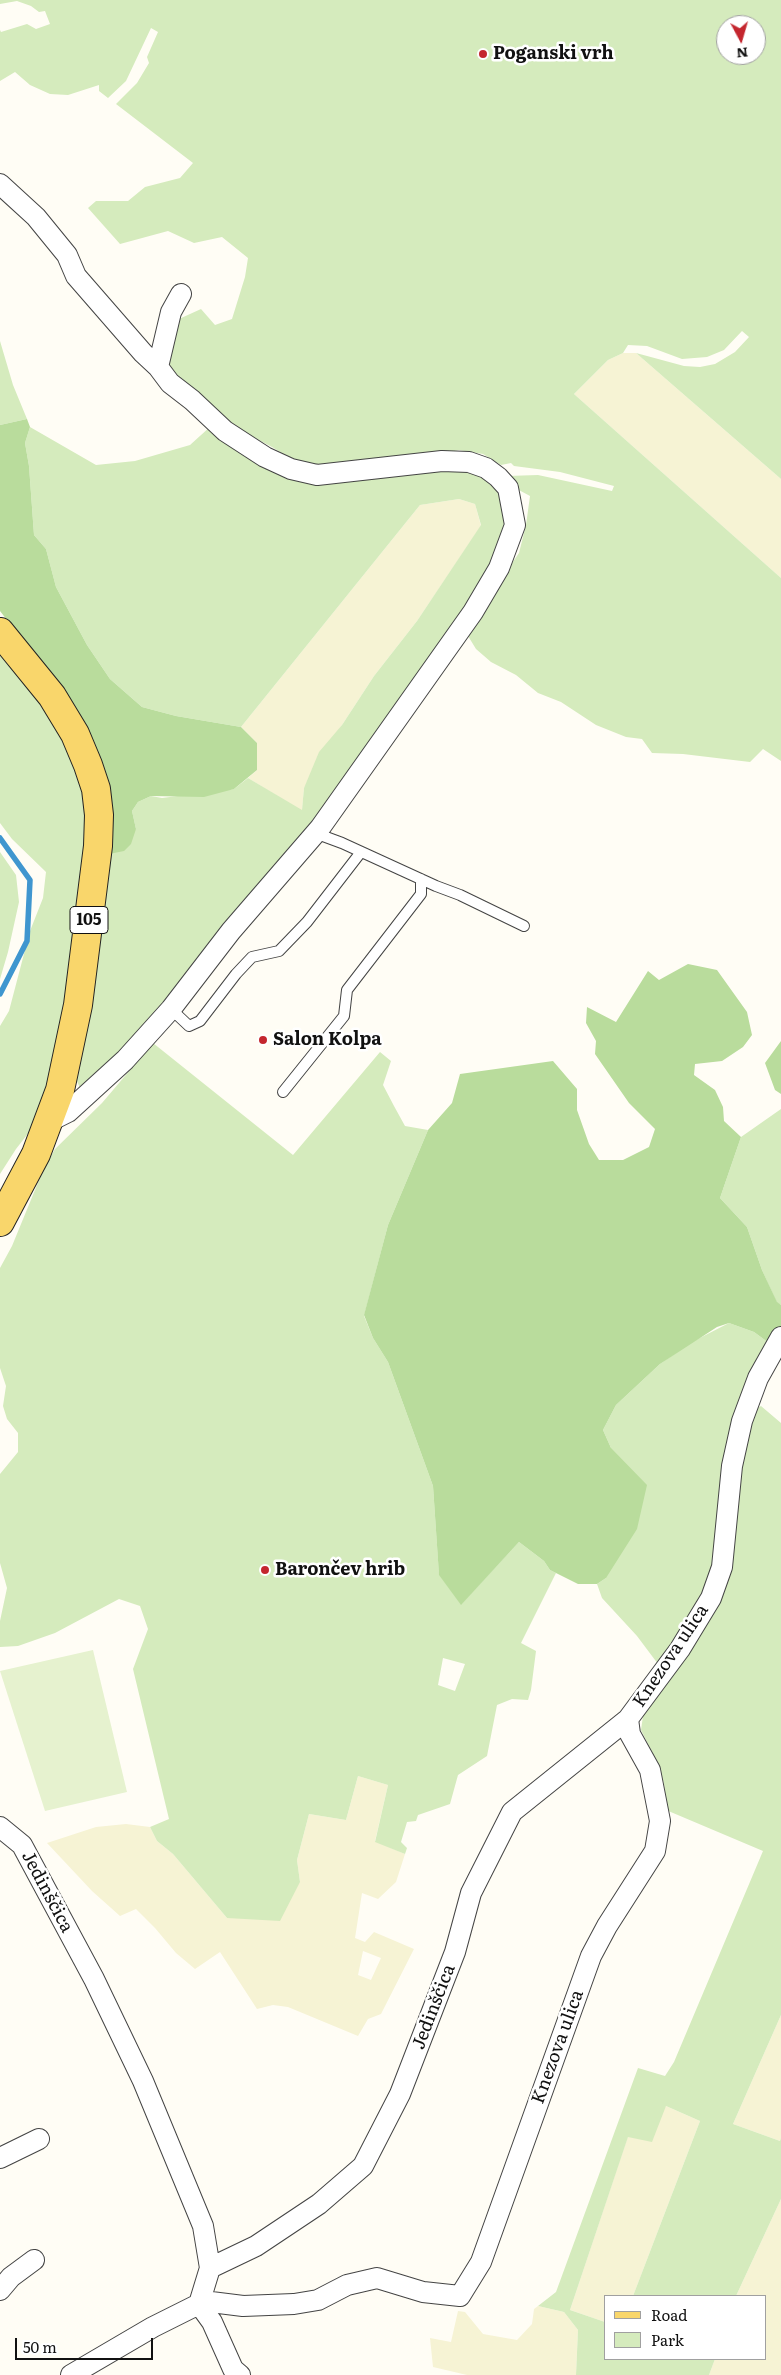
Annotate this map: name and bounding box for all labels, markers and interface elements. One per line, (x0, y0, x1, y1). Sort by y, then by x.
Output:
north arrow (716, 15, 766, 65)
place label: Poganski vrh (493, 43, 614, 65)
text: N (736, 43, 749, 64)
marker: Poganski vrh (477, 48, 489, 60)
road number: 105 (70, 906, 108, 934)
place label: Salon Kolpa (273, 1029, 382, 1051)
marker: Salon Kolpa (257, 1034, 269, 1046)
place label: Barončev hrib (275, 1559, 405, 1581)
marker: Barončev hrib (259, 1564, 271, 1576)
street label: Knezova ulica (629, 1600, 713, 1712)
street label: Jedinščica (17, 1848, 77, 1936)
street label: Jedinščica (408, 1961, 460, 2053)
street label: Knezova ulica (527, 1987, 589, 2107)
legend (604, 2295, 766, 2360)
text: Road (651, 2303, 687, 2326)
scale bar (18, 2328, 155, 2360)
text: Park (651, 2328, 684, 2351)
text: 50 m (23, 2335, 57, 2358)

